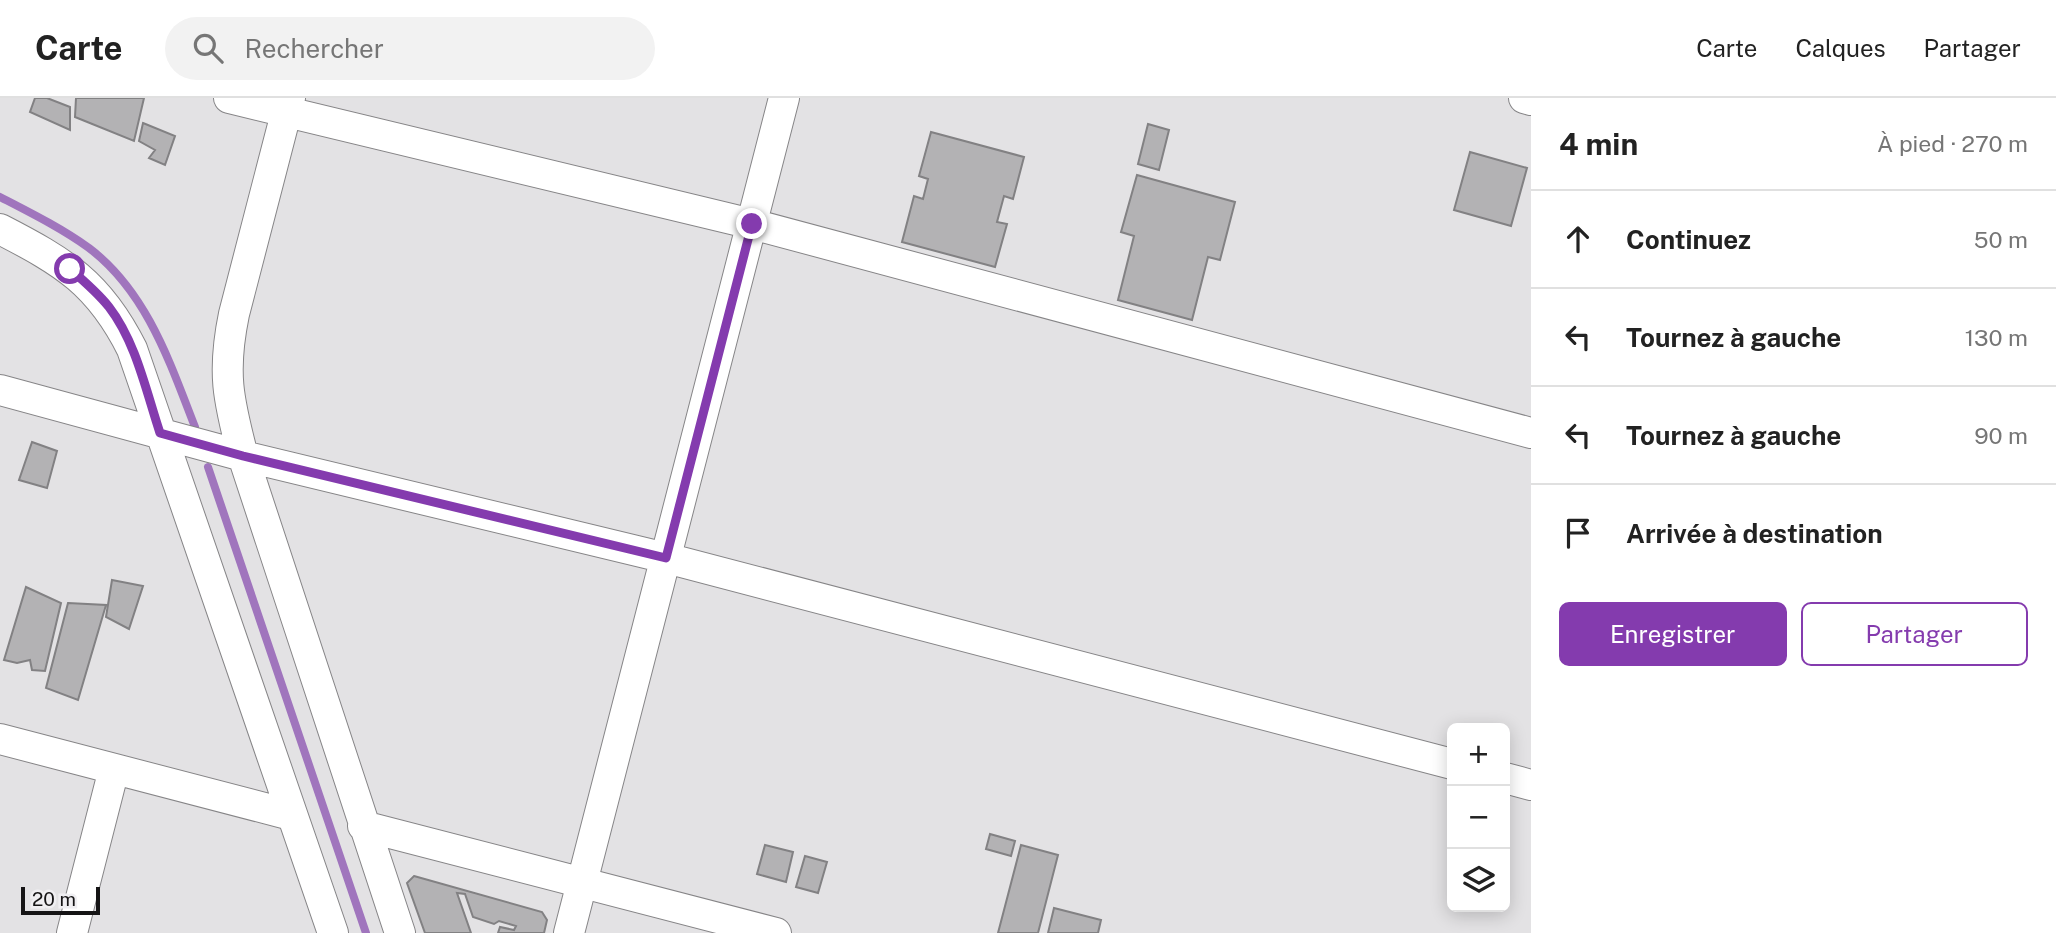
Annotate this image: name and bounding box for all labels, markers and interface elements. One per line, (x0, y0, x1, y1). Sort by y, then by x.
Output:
search box (165, 17, 655, 80)
text: Carte (35, 29, 123, 67)
icon: search (189, 29, 227, 67)
text: Rechercher (245, 33, 384, 64)
text: Carte (1696, 34, 1757, 62)
text: Calques (1795, 34, 1886, 62)
text: Partager (1924, 34, 2021, 62)
text: 4 min (1559, 126, 1638, 162)
text: À pied · 270 m (1877, 130, 2028, 157)
route end (736, 208, 767, 239)
icon: ahead (1559, 220, 1597, 258)
text: Continuez (1626, 224, 1751, 255)
text: 50 m (1974, 226, 2028, 253)
route start (54, 253, 85, 284)
icon: left (1559, 318, 1597, 356)
text: Tournez à gauche (1626, 322, 1841, 353)
text: 130 m (1965, 324, 2028, 351)
icon: left (1559, 416, 1597, 454)
text: Tournez à gauche (1626, 420, 1841, 451)
text: 90 m (1974, 422, 2028, 449)
icon: arrive (1559, 514, 1597, 552)
text: Arrivée à destination (1626, 518, 1883, 549)
button: Enregistrer (1559, 602, 1787, 666)
button: Partager (1801, 602, 2028, 666)
map controls (1447, 723, 1510, 912)
button: + (1447, 723, 1510, 786)
button: − (1447, 786, 1510, 849)
button: layers (1447, 849, 1510, 912)
scale bar (21, 884, 100, 916)
text: 20 m (32, 888, 76, 910)

